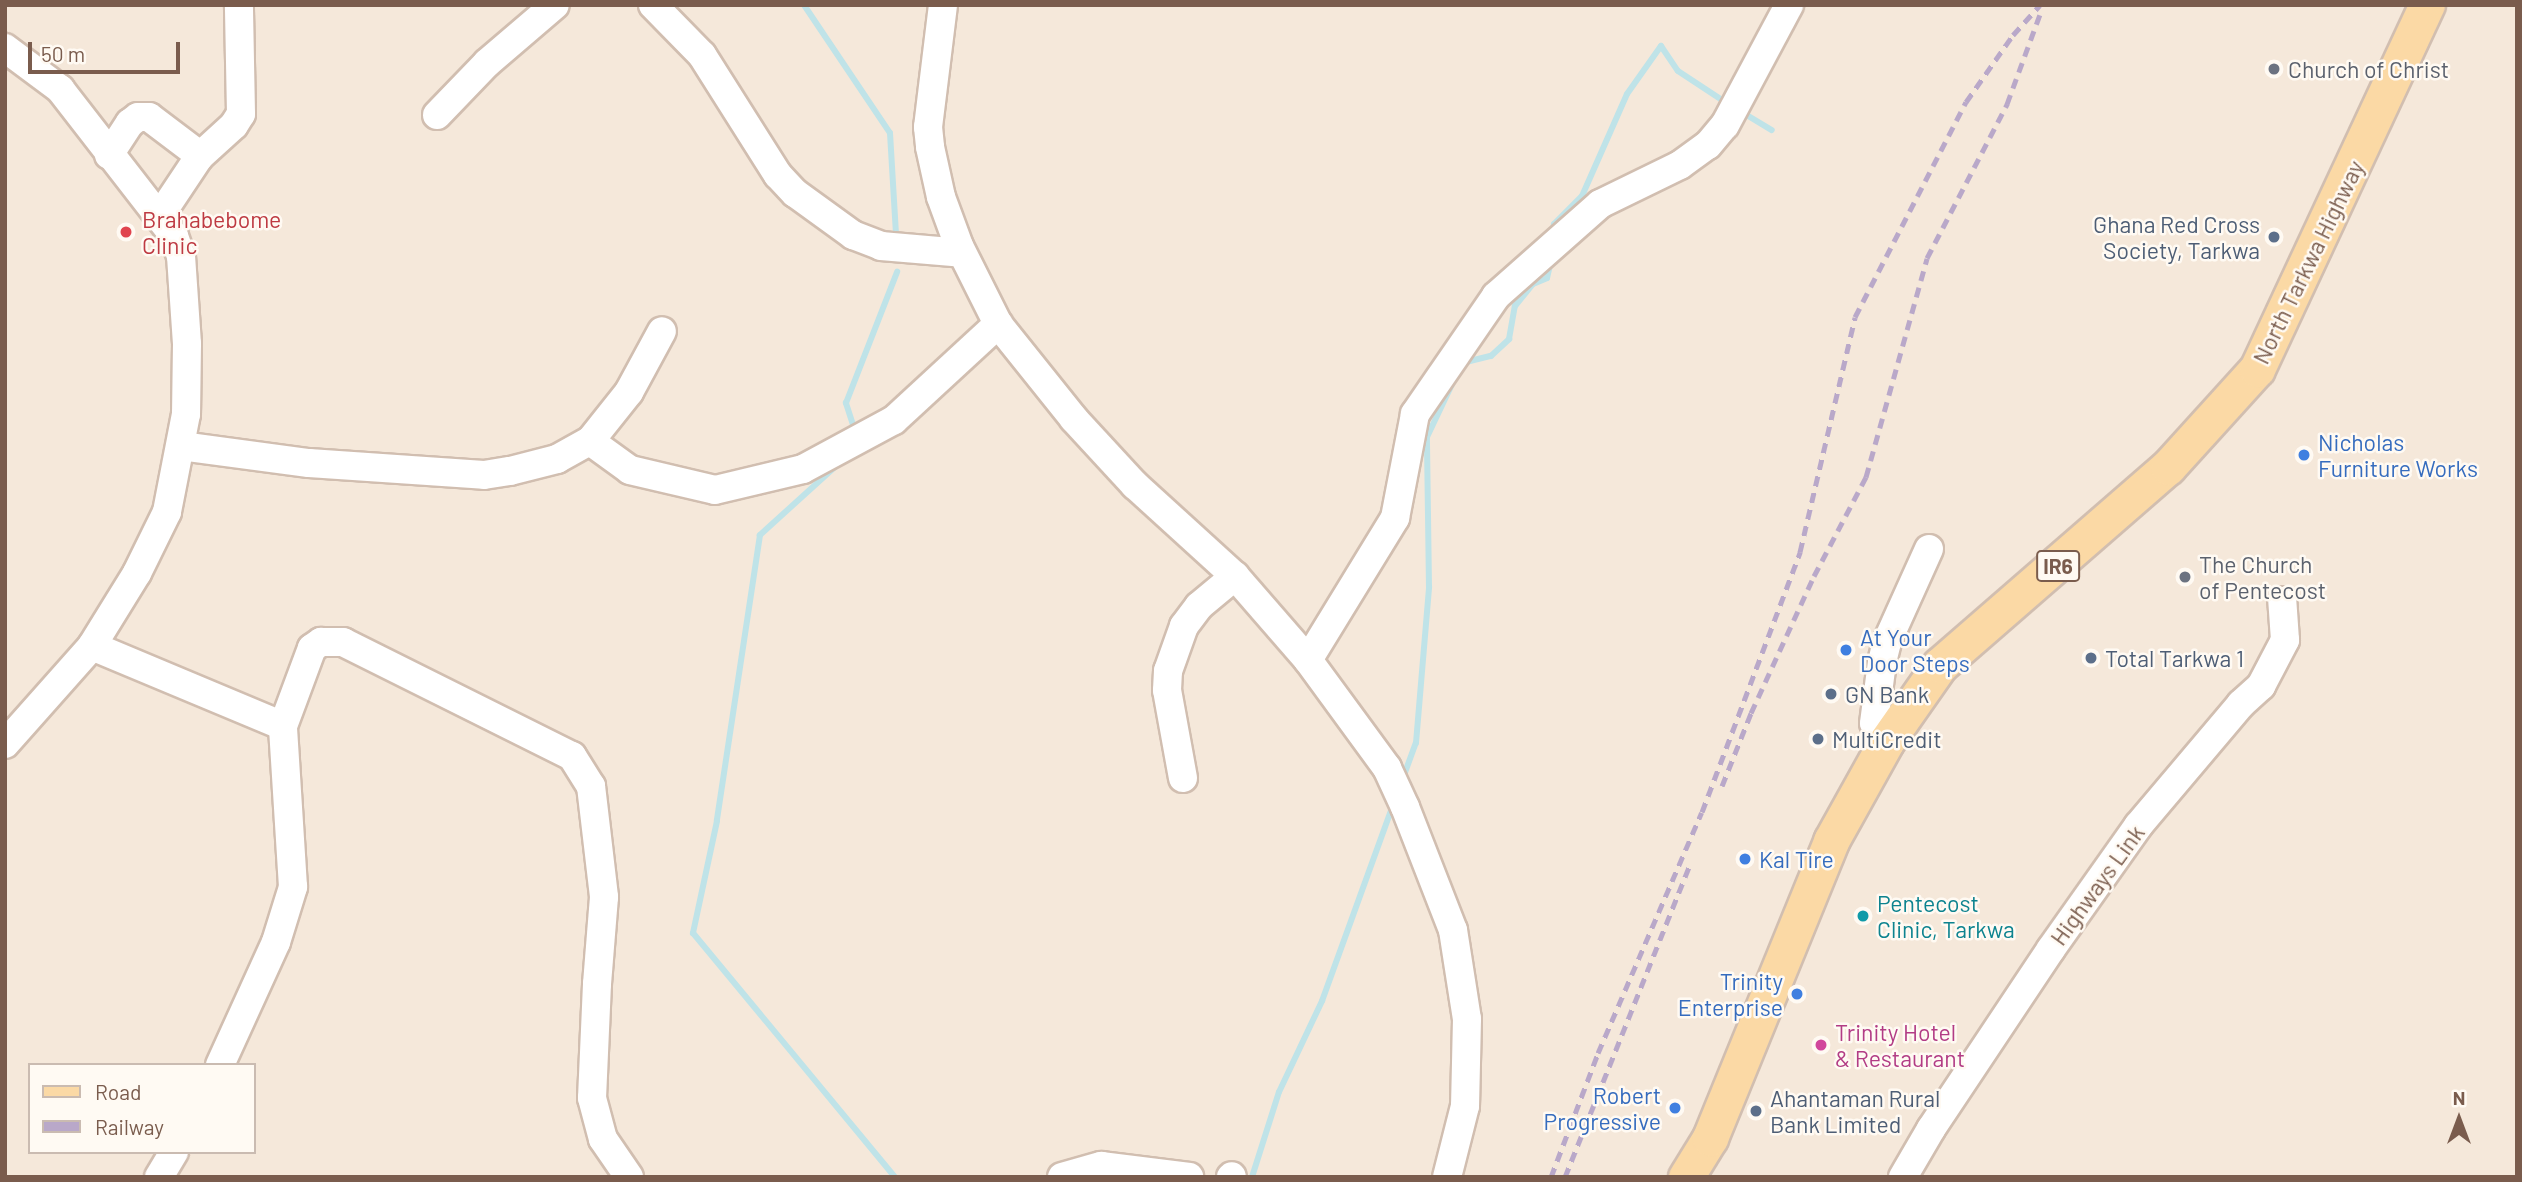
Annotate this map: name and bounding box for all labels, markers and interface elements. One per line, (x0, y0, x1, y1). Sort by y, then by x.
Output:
scale bar (32, 28, 184, 72)
text: 50 m (41, 41, 85, 66)
place label: Church of Christ (2288, 55, 2449, 83)
marker: Church of Christ (2266, 61, 2282, 77)
street label: North Tarkwa Highway (2247, 156, 2369, 368)
place label: Brahabebome Clinic (142, 205, 281, 259)
place label: Ghana Red Cross Society, Tarkwa (2093, 210, 2260, 264)
marker: Brahabebome Clinic (116, 222, 136, 242)
marker: Ghana Red Cross Society, Tarkwa (2266, 229, 2282, 245)
place label: Nicholas Furniture Works (2318, 428, 2478, 482)
marker: Nicholas Furniture Works (2296, 447, 2312, 463)
road number: IR6 (2035, 548, 2081, 584)
place label: The Church of Pentecost (2199, 550, 2326, 604)
marker: The Church of Pentecost (2177, 569, 2193, 585)
place label: At Your Door Steps (1860, 623, 1970, 677)
marker: At Your Door Steps (1838, 642, 1854, 658)
place label: Total Tarkwa 1 (2105, 644, 2244, 672)
marker: Total Tarkwa 1 (2083, 650, 2099, 666)
place label: GN Bank (1845, 680, 1929, 708)
marker: GN Bank (1823, 686, 1839, 702)
place label: MultiCredit (1832, 725, 1942, 753)
marker: MultiCredit (1810, 731, 1826, 747)
street label: Highways Link (2044, 820, 2150, 950)
place label: Kal Tire (1759, 845, 1834, 873)
marker: Kal Tire (1737, 851, 1753, 867)
place label: Pentecost Clinic, Tarkwa (1877, 889, 2015, 943)
marker: Pentecost Clinic, Tarkwa (1855, 908, 1871, 924)
place label: Trinity Enterprise (1678, 967, 1783, 1021)
marker: Trinity Enterprise (1789, 986, 1805, 1002)
place label: Trinity Hotel & Restaurant (1835, 1018, 1965, 1072)
marker: Trinity Hotel & Restaurant (1813, 1037, 1829, 1053)
legend (28, 1063, 256, 1154)
text: Road (95, 1079, 141, 1104)
place label: Robert Progressive (1544, 1081, 1661, 1135)
place label: Ahantaman Rural Bank Limited (1770, 1084, 1940, 1138)
north arrow (2424, 1084, 2494, 1154)
text: N (2453, 1086, 2465, 1109)
marker: Robert Progressive (1667, 1100, 1683, 1116)
marker: Ahantaman Rural Bank Limited (1748, 1103, 1764, 1119)
text: Railway (95, 1114, 164, 1139)

